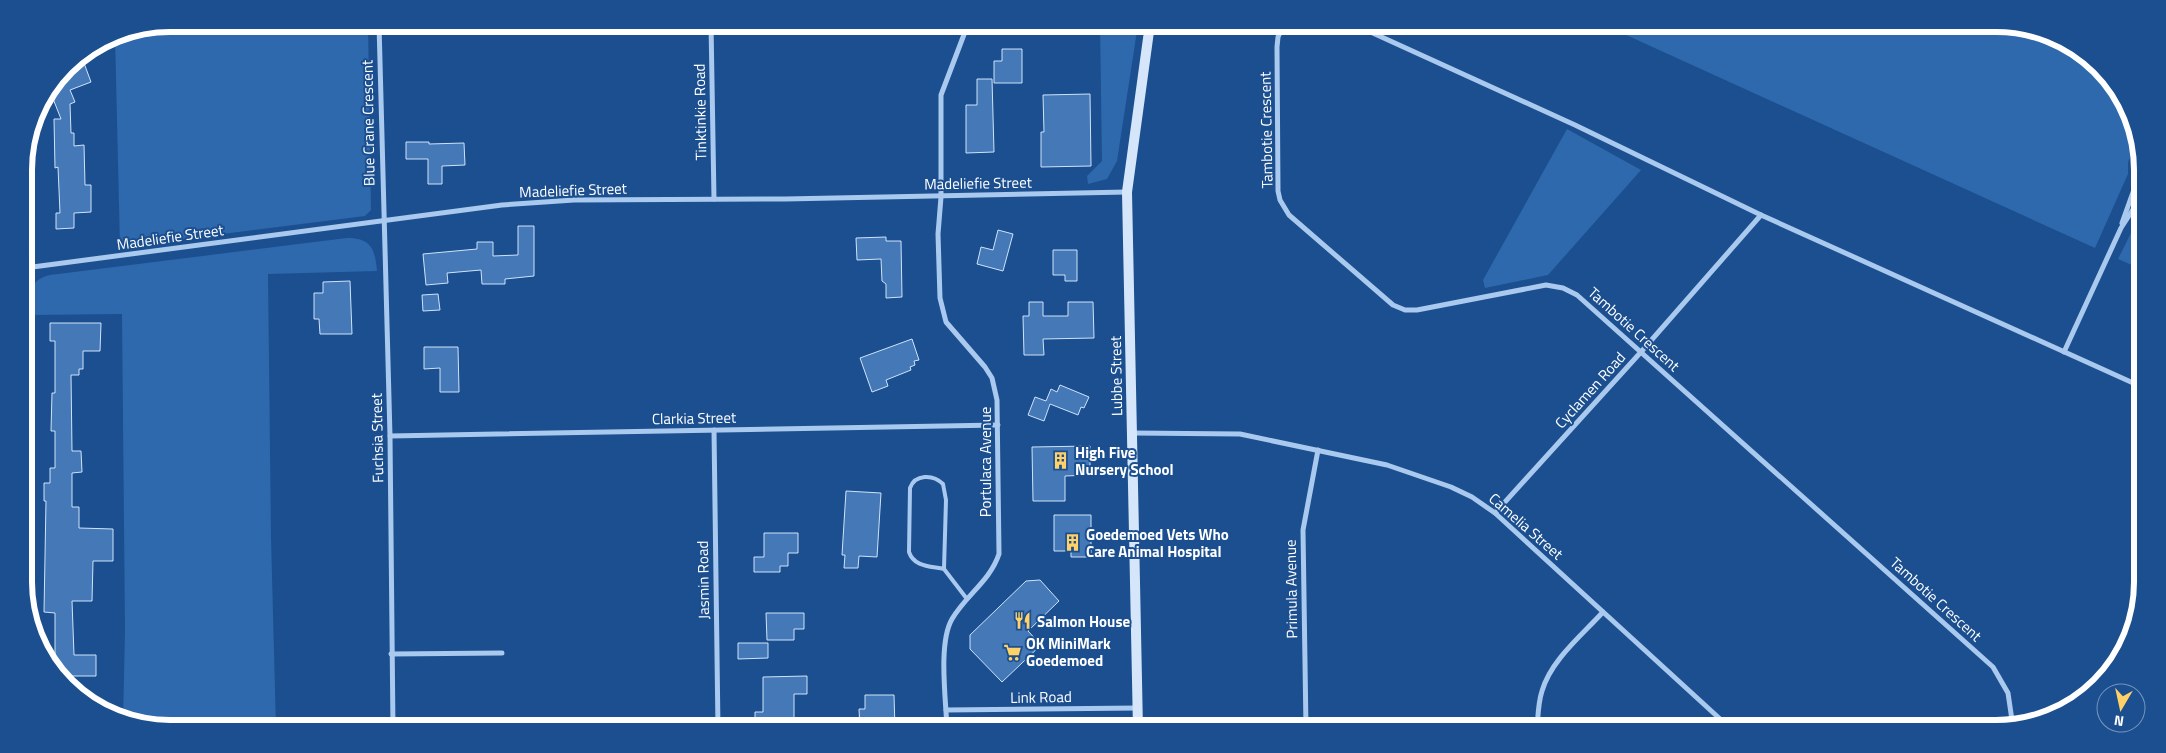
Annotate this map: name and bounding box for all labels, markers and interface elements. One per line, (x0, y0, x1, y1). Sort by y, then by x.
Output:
street label: Blue Crane Crescent (355, 59, 381, 186)
street label: Tinktinkie Road (688, 63, 712, 161)
street label: Tambotie Crescent (1253, 71, 1279, 189)
street label: Madeliefie Street (924, 171, 1033, 195)
street label: Madeliefie Street (519, 177, 628, 203)
street label: Madeliefie Street (115, 218, 226, 256)
street label: Tambotie Crescent (1583, 281, 1686, 377)
street label: Lubbe Street (1104, 335, 1128, 416)
street label: Cyclamen Road (1549, 346, 1631, 434)
street label: Fuchsia Street (365, 392, 389, 483)
street label: Clarkia Street (652, 406, 737, 430)
street label: Portulaca Avenue (974, 407, 997, 517)
place label: High Five Nursery School (1075, 441, 1174, 481)
building icon: High Five Nursery School (1051, 451, 1071, 471)
street label: Camelia Street (1484, 487, 1569, 565)
place label: Goedemoed Vets Who Care Animal Hospital (1086, 523, 1229, 563)
building icon: Goedemoed Vets Who Care Animal Hospital (1062, 533, 1082, 553)
street label: Primula Avenue (1279, 539, 1303, 639)
street label: Jasmin Road (691, 541, 715, 619)
street label: Tambotie Crescent (1885, 551, 1988, 647)
place label: Salmon House (1037, 610, 1130, 633)
restaurant icon: Salmon House (1013, 611, 1033, 631)
place label: OK MiniMark Goedemoed (1026, 632, 1111, 672)
supermarket icon: OK MiniMark Goedemoed (1002, 642, 1022, 662)
north arrow (2096, 683, 2146, 733)
street label: Link Road (1010, 685, 1072, 709)
text: N (2112, 710, 2125, 732)

